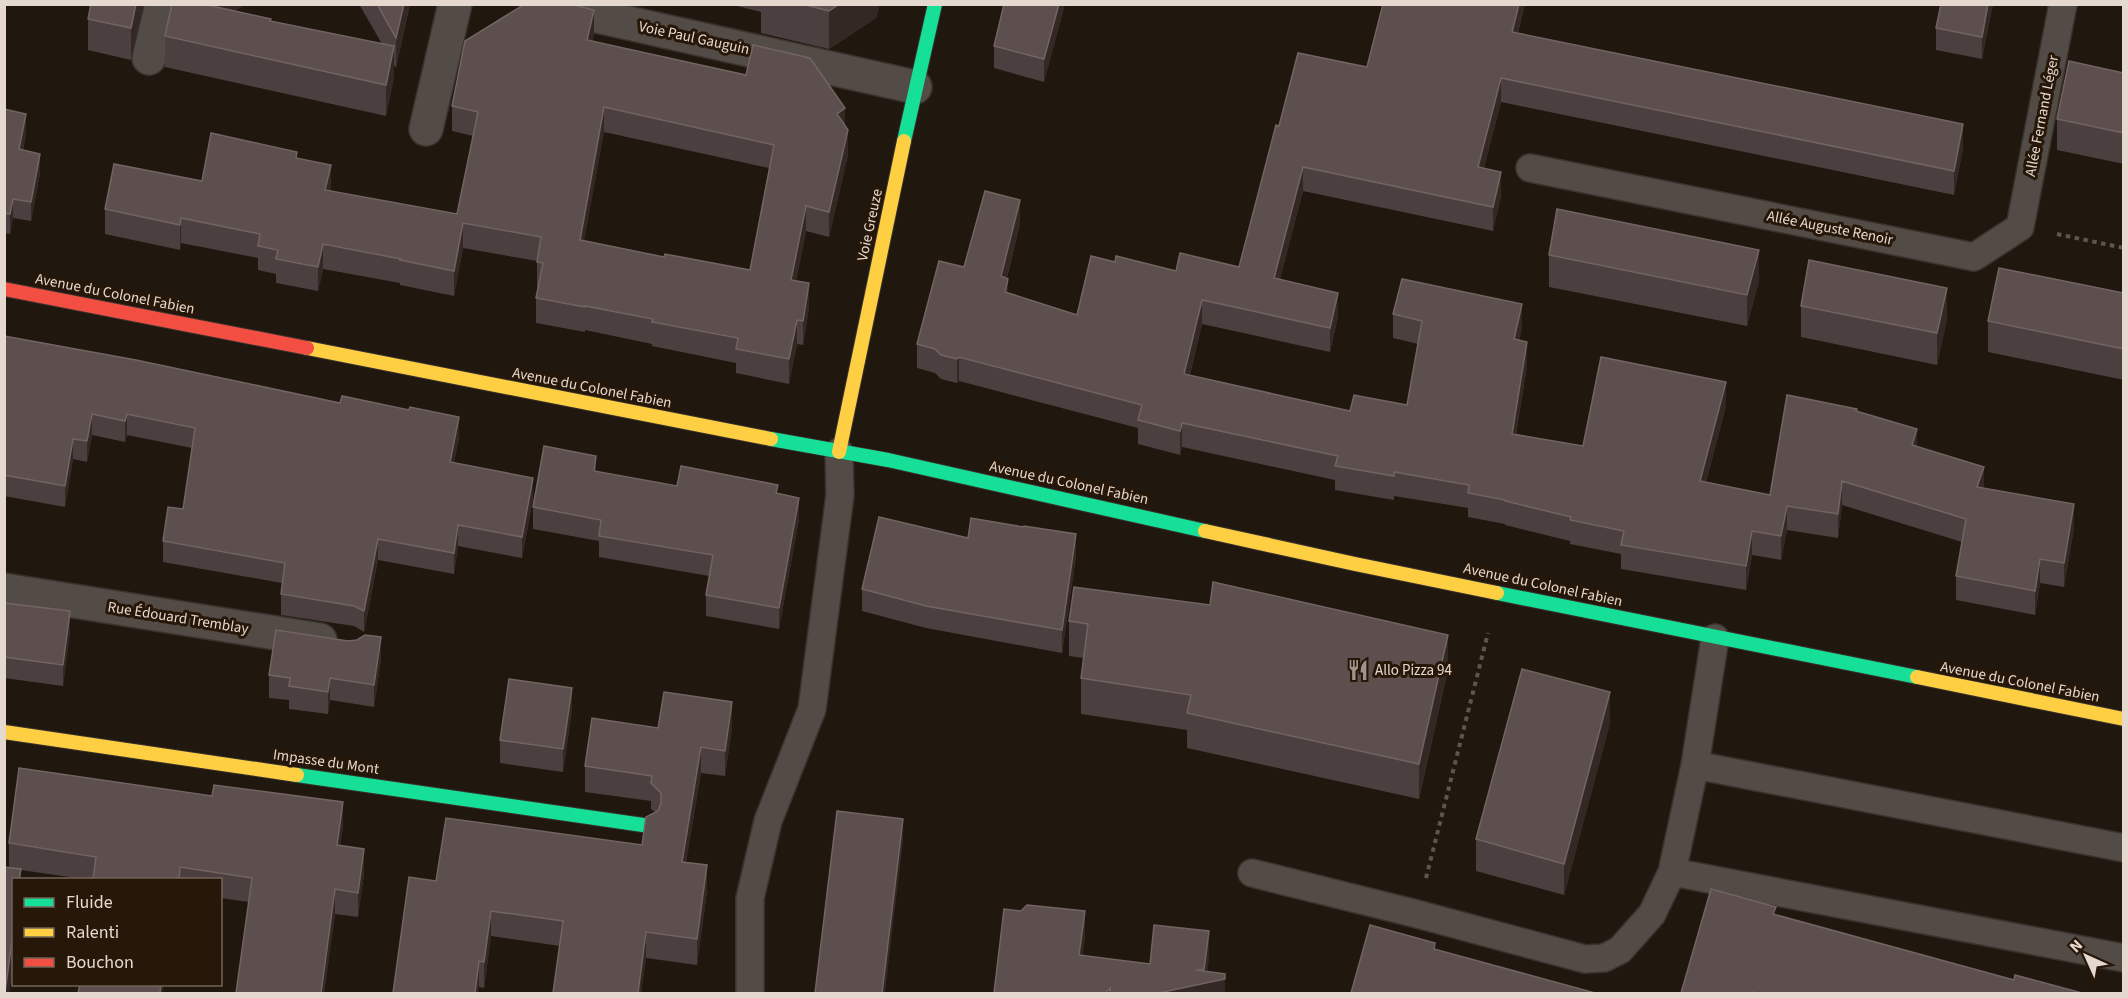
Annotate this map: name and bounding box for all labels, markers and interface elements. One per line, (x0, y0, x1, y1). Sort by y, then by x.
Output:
street label: Voie Paul Gauguin (637, 16, 751, 60)
street label: Allée Fernand Léger (2020, 53, 2064, 178)
street label: Voie Greuze (852, 187, 888, 263)
street label: Allée Auguste Renoir (1765, 205, 1896, 251)
street label: Avenue du Colonel Fabien (34, 268, 196, 320)
street label: Avenue du Colonel Fabien (511, 362, 673, 414)
street label: Avenue du Colonel Fabien (988, 456, 1150, 510)
street label: Avenue du Colonel Fabien (1462, 558, 1624, 612)
street label: Rue Édouard Tremblay (106, 596, 250, 640)
street label: Avenue du Colonel Fabien (1939, 656, 2101, 708)
restaurant icon: Allo Pizza 94 (1346, 658, 1370, 682)
place label: Allo Pizza 94 (1375, 660, 1453, 681)
street label: Impasse du Mont (272, 744, 380, 780)
legend (12, 878, 222, 986)
text: Fluide (66, 890, 113, 915)
text: Ralenti (66, 920, 119, 945)
north arrow (2056, 926, 2116, 986)
text: N (2065, 935, 2088, 958)
text: Bouchon (66, 950, 134, 975)

